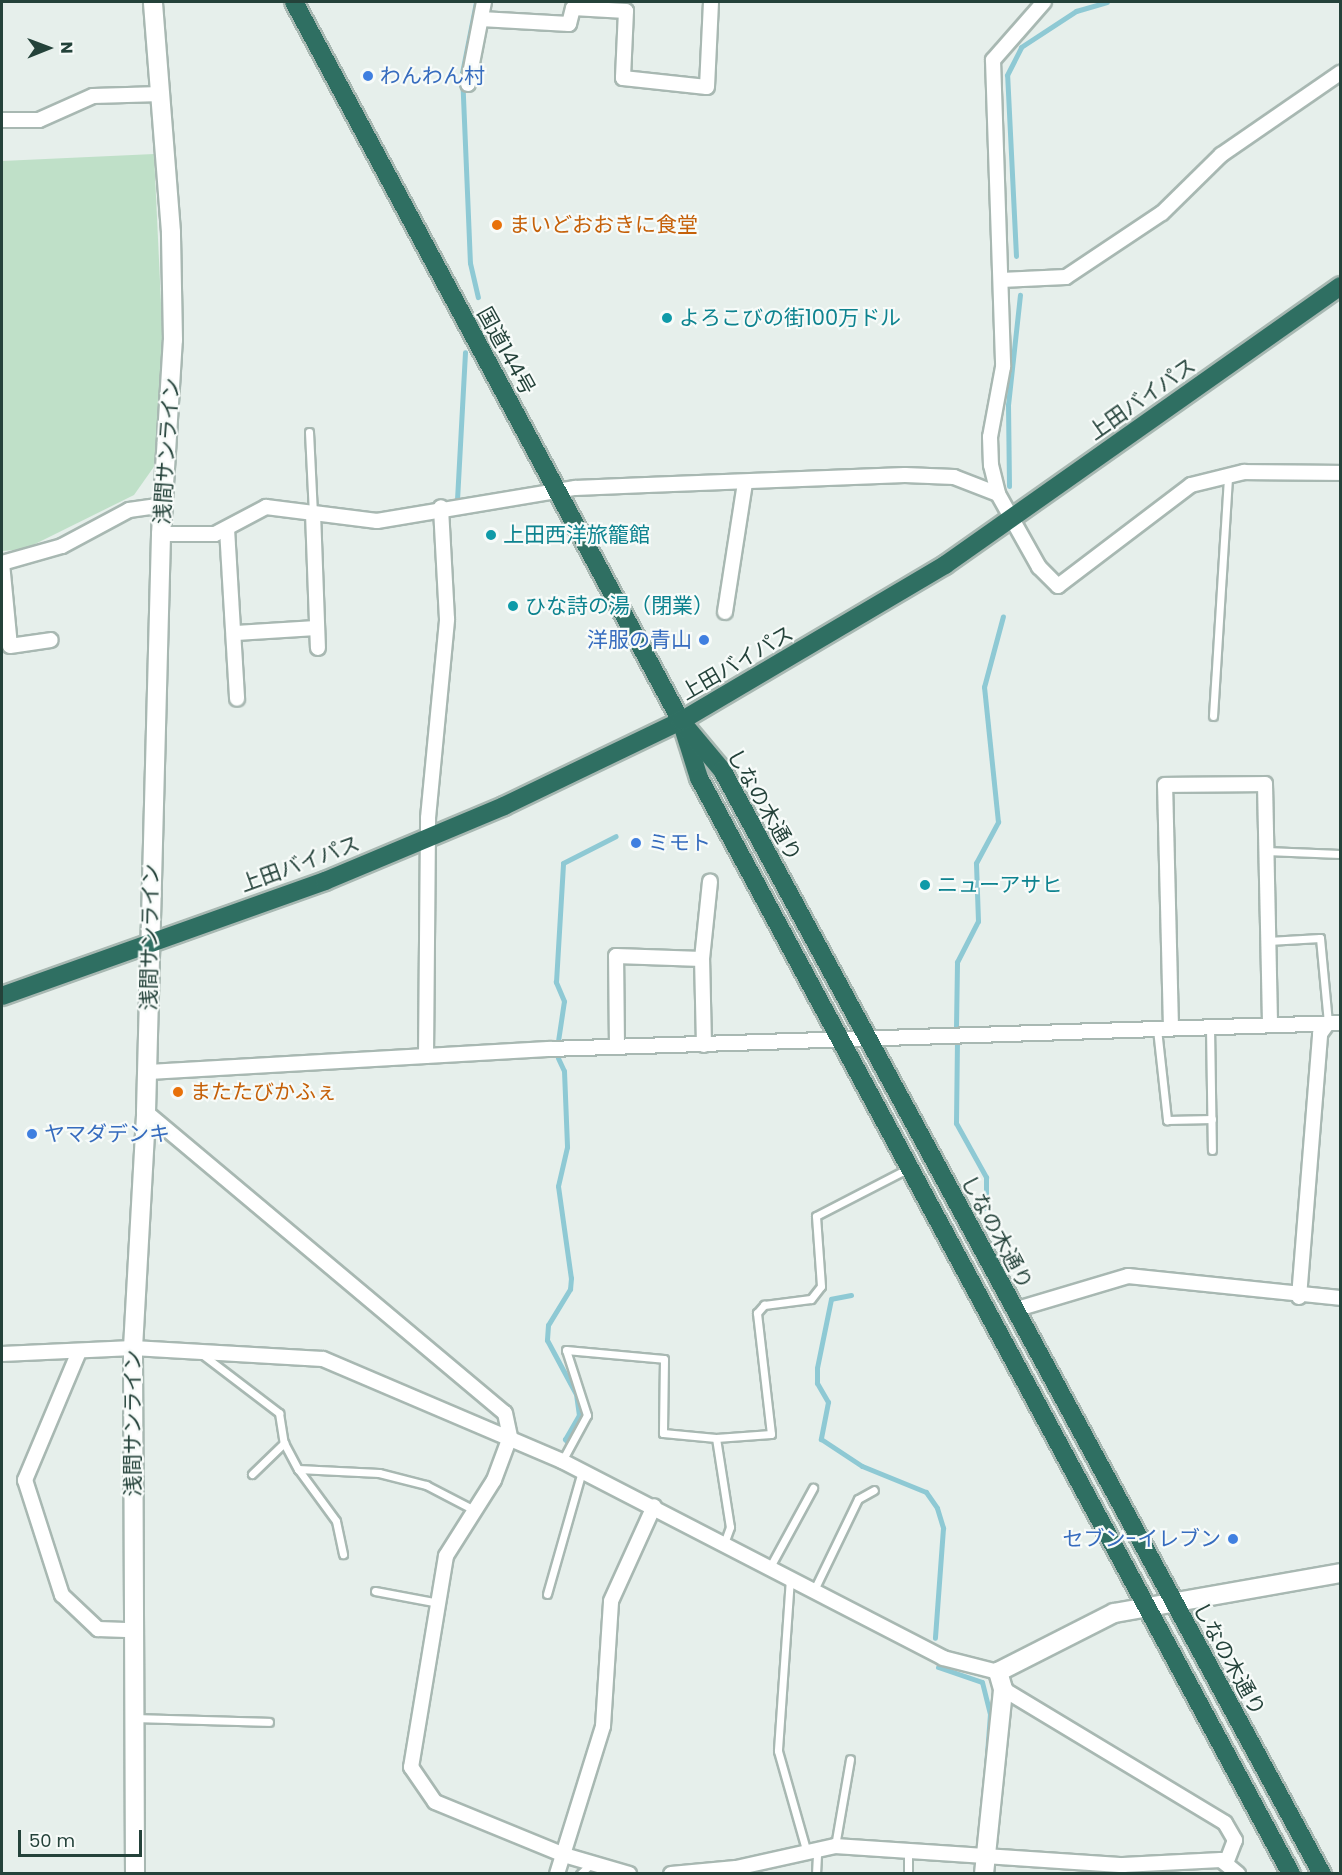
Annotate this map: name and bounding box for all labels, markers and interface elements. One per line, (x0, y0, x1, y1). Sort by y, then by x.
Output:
north arrow (18, 18, 78, 78)
text: N (55, 41, 78, 54)
place label: わんわん村 (380, 63, 485, 89)
marker: わんわん村 (361, 69, 375, 83)
place label: まいどおおきに食堂 (509, 212, 698, 238)
marker: まいどおおきに食堂 (490, 218, 504, 232)
street label: 国道144号 (472, 303, 540, 399)
place label: よろこびの街100万ドル (679, 305, 901, 331)
marker: よろこびの街100万ドル (660, 311, 674, 325)
street label: 上田バイパス (1083, 353, 1201, 445)
street label: 浅間サンライン (149, 377, 185, 525)
place label: 上田西洋旅籠館 (503, 522, 650, 548)
marker: 上田西洋旅籠館 (484, 528, 498, 542)
place label: ひな詩の湯（閉業） (525, 593, 714, 619)
marker: ひな詩の湯（閉業） (506, 599, 520, 613)
street label: 上田バイパス (676, 621, 798, 705)
place label: 洋服の青山 (587, 627, 692, 653)
marker: 洋服の青山 (697, 633, 711, 647)
street label: しなの木通り (722, 744, 806, 866)
place label: ミモト (648, 830, 711, 856)
street label: 上田バイパス (236, 831, 364, 897)
marker: ミモト (629, 836, 643, 850)
street label: 浅間サンライン (136, 863, 164, 1011)
place label: ニューアサヒ (937, 872, 1063, 898)
marker: ニューアサヒ (918, 878, 932, 892)
place label: またたびかふぇ (190, 1079, 337, 1105)
marker: またたびかふぇ (171, 1085, 185, 1099)
place label: ヤマダデンキ (44, 1121, 170, 1147)
marker: ヤマダデンキ (25, 1127, 39, 1141)
street label: しなの木通り (956, 1170, 1038, 1294)
street label: 浅間サンライン (120, 1350, 146, 1496)
place label: セブン-イレブン (1062, 1526, 1221, 1552)
marker: セブン-イレブン (1226, 1532, 1240, 1546)
street label: しなの木通り (1187, 1598, 1271, 1720)
scale bar (21, 1818, 146, 1856)
text: 50 m (29, 1828, 75, 1853)

